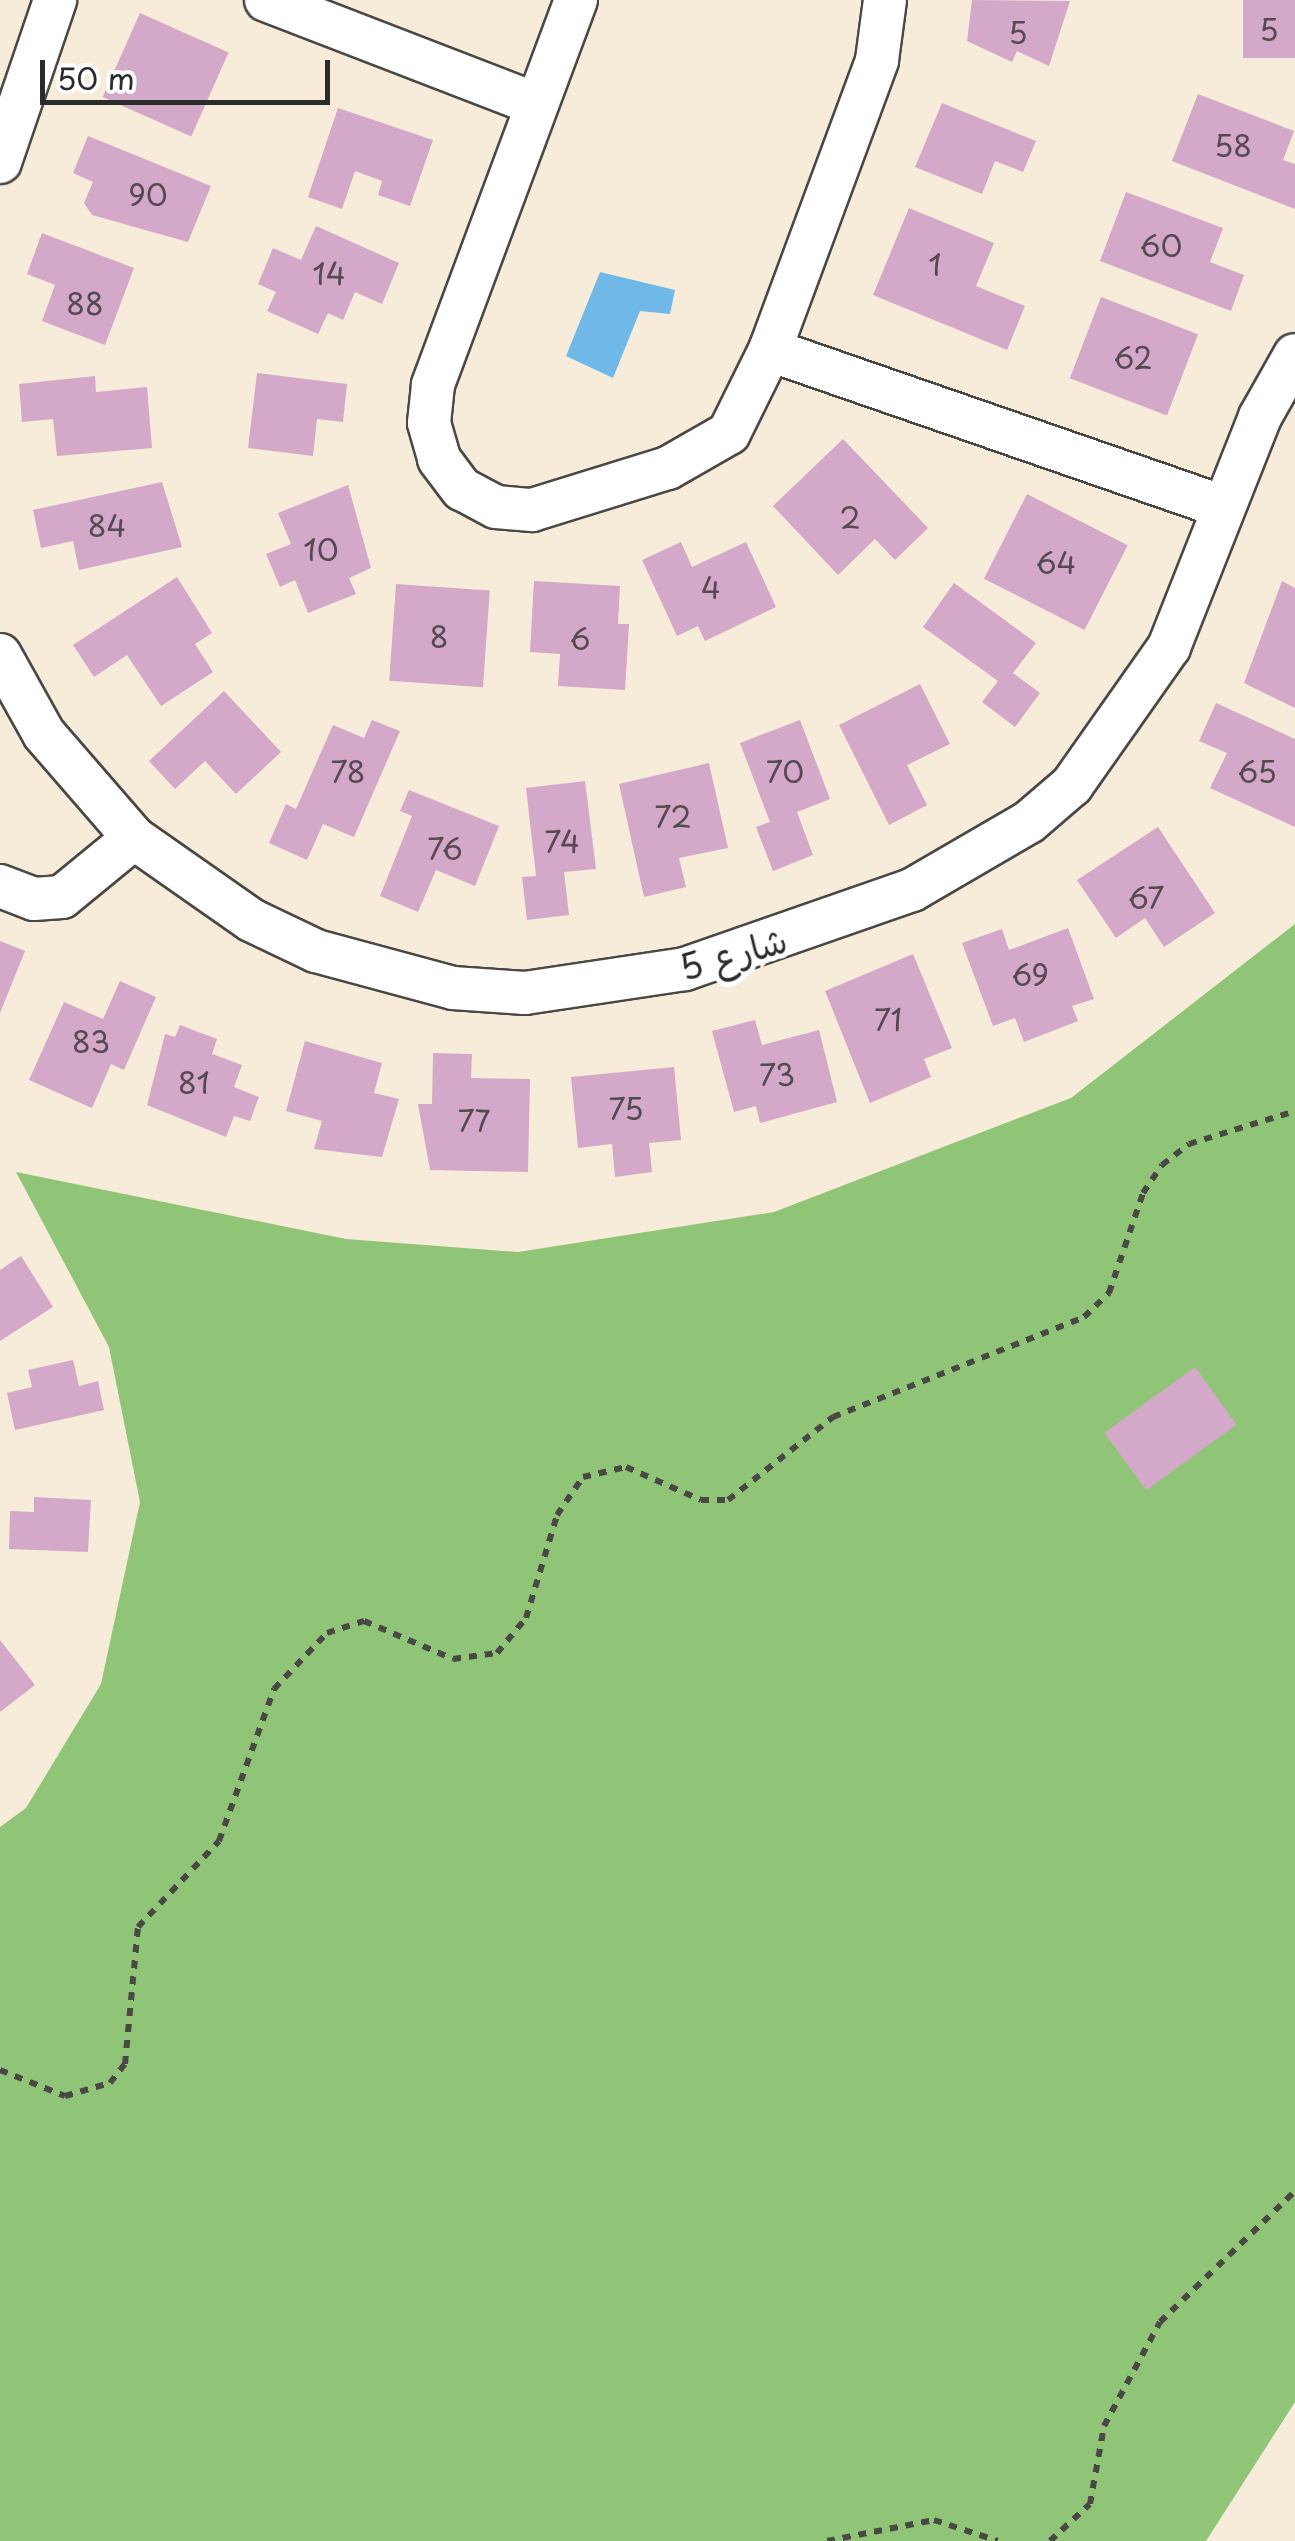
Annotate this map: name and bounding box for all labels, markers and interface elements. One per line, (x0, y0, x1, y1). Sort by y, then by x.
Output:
house number: 5 (1259, 11, 1279, 47)
house number: 5 (1008, 14, 1028, 50)
scale bar (45, 40, 335, 102)
text: 50 m (57, 55, 135, 100)
house number: 58 (1214, 127, 1252, 163)
house number: 90 (128, 176, 168, 212)
house number: 60 (1140, 227, 1182, 263)
house number: 1 (928, 246, 942, 282)
house number: 14 (312, 255, 346, 291)
house number: 88 (66, 285, 104, 321)
house number: 62 (1113, 339, 1153, 375)
house number: 2 (839, 499, 861, 535)
house number: 84 (88, 507, 126, 543)
house number: 10 (303, 531, 339, 567)
house number: 64 (1036, 544, 1076, 580)
house number: 4 (701, 569, 721, 605)
house number: 8 (430, 618, 448, 654)
house number: 6 (569, 620, 591, 656)
house number: 78 (331, 753, 365, 789)
house number: 70 (766, 753, 804, 789)
house number: 65 (1237, 753, 1277, 789)
house number: 72 (654, 798, 692, 834)
house number: 74 (544, 823, 580, 859)
house number: 76 (427, 830, 463, 866)
house number: 67 (1128, 879, 1164, 915)
street label: شارع 5 (675, 918, 791, 988)
house number: 69 (1011, 956, 1049, 992)
house number: 71 (874, 1001, 902, 1037)
house number: 83 (72, 1023, 110, 1059)
house number: 73 (759, 1056, 795, 1092)
house number: 81 (178, 1064, 210, 1100)
house number: 75 (609, 1090, 643, 1126)
house number: 77 (457, 1102, 491, 1138)

